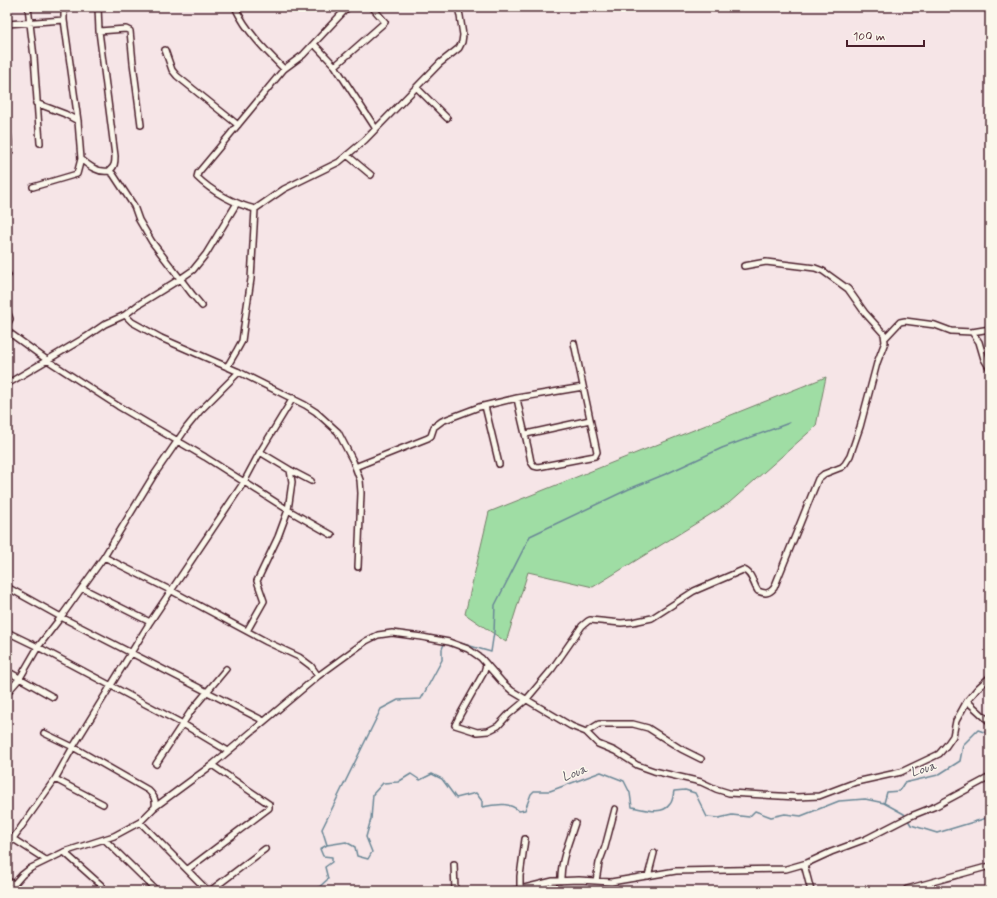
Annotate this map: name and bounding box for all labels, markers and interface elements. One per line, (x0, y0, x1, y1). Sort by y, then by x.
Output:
scale bar (847, 22, 924, 48)
text: 100 m (853, 29, 885, 45)
water label: Loua (909, 757, 939, 781)
water label: Loua (559, 760, 591, 786)

